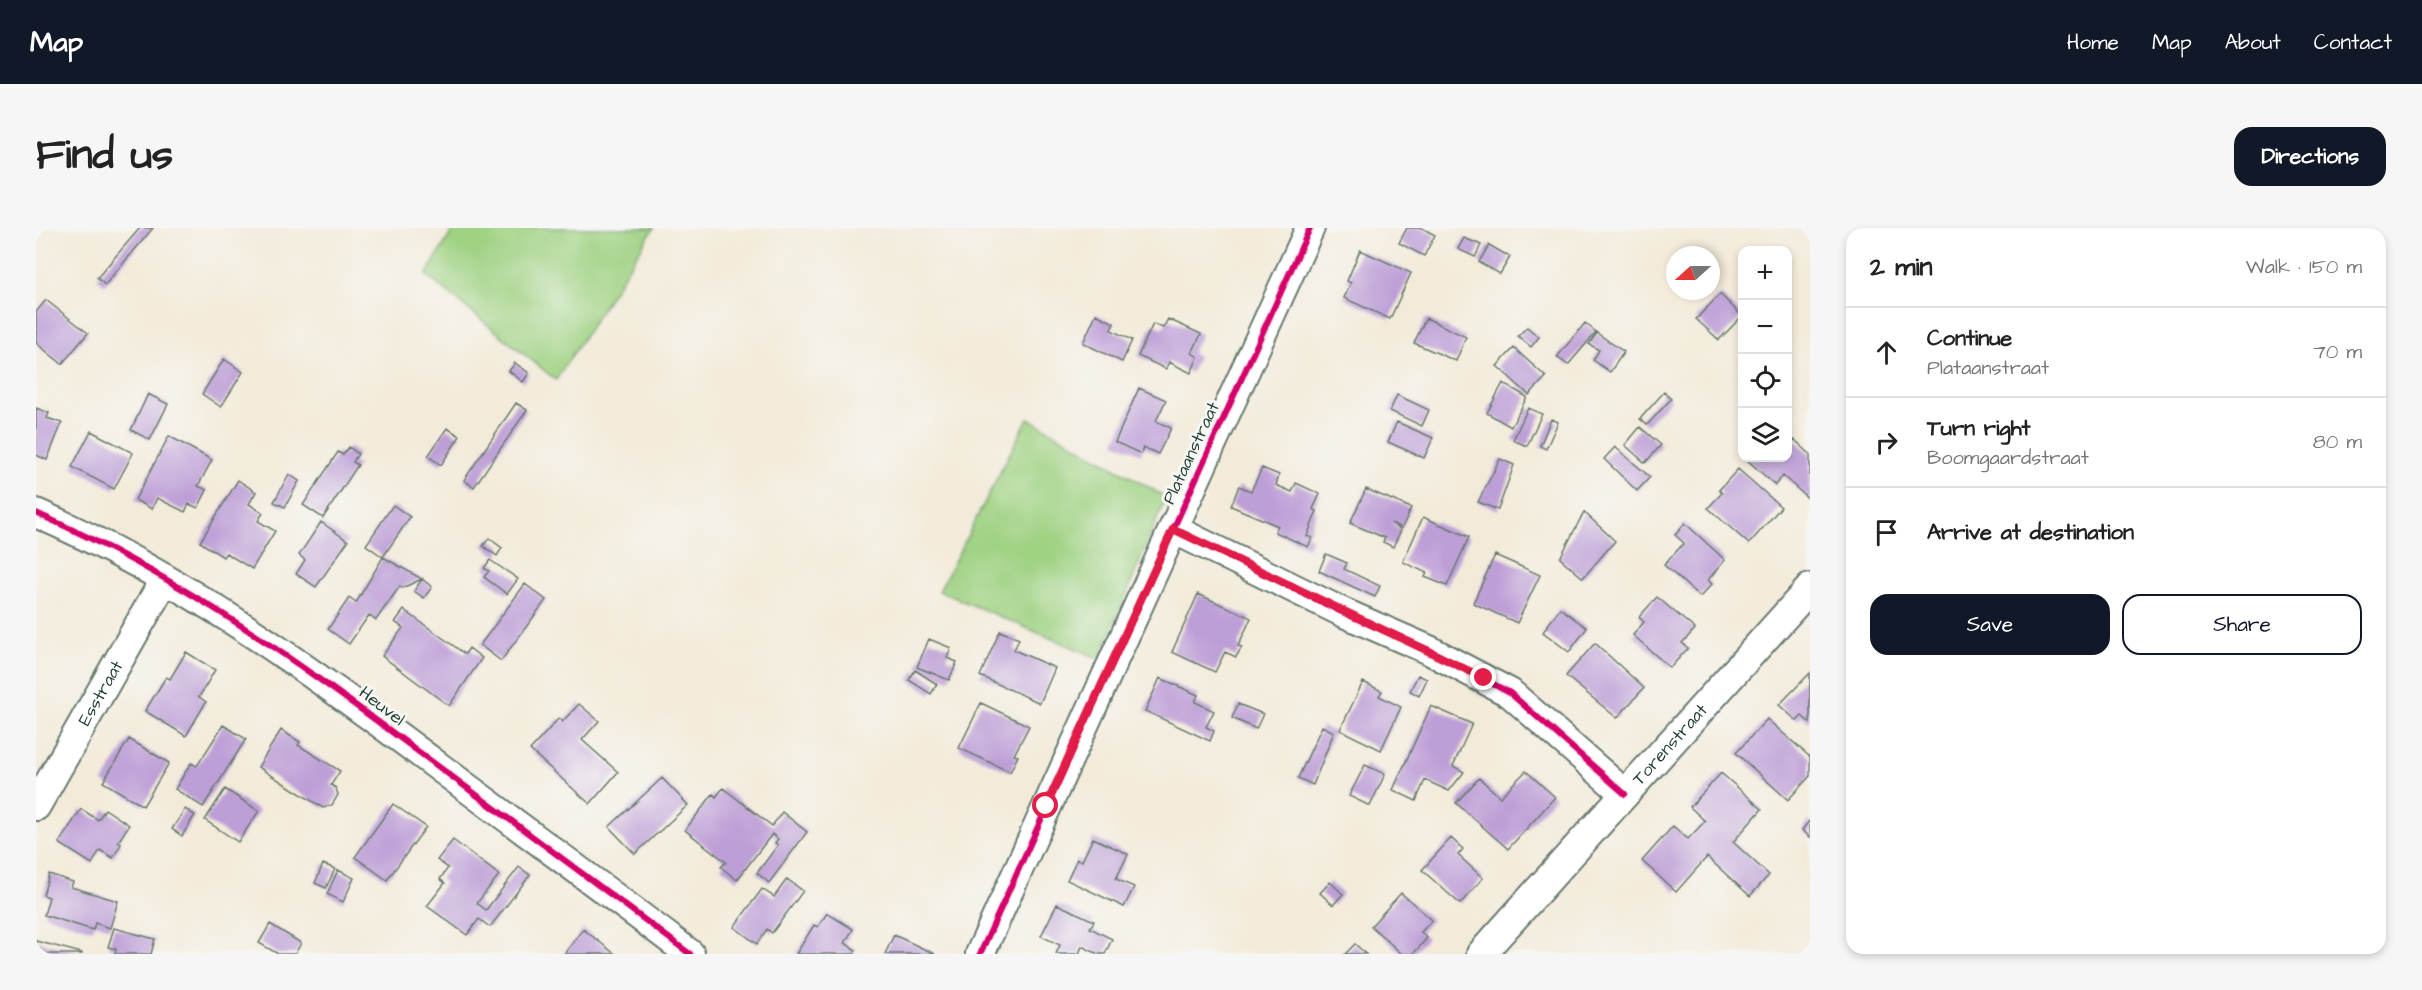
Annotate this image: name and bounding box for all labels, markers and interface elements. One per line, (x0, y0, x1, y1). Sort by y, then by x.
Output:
text: Map (30, 23, 83, 62)
text: Home (2067, 28, 2119, 57)
text: Map (2152, 28, 2192, 57)
text: About (2225, 28, 2281, 57)
text: Contact (2314, 28, 2392, 57)
text: Find us (36, 127, 173, 185)
button: Directions (2234, 127, 2386, 186)
north arrow (1666, 246, 1720, 300)
map controls (1738, 246, 1792, 462)
button: + (1738, 246, 1792, 300)
text: 2 min (1870, 249, 1932, 285)
text: Walk · 150 m (2246, 253, 2362, 281)
button: − (1738, 300, 1792, 354)
text: Continue (1927, 323, 2012, 354)
icon: ahead (1870, 336, 1903, 369)
text: 70 m (2314, 338, 2362, 366)
button: locate (1738, 354, 1792, 408)
text: Plataanstraat (1927, 354, 2049, 382)
street label: Plataanstraat (1156, 397, 1226, 508)
button: layers (1738, 408, 1792, 462)
text: Turn right (1927, 413, 2030, 444)
icon: right (1870, 426, 1903, 459)
text: 80 m (2313, 428, 2362, 456)
text: Boomgaardstraat (1927, 444, 2089, 472)
icon: arrive (1870, 516, 1903, 549)
text: Arrive at destination (1927, 517, 2134, 548)
button: Save (1870, 594, 2110, 655)
button: Share (2122, 594, 2362, 655)
street label: Esstraat (72, 655, 129, 730)
route end (1470, 664, 1496, 690)
street label: Heuvel (354, 680, 410, 732)
street label: Torenstraat (1626, 697, 1713, 791)
route start (1032, 792, 1058, 818)

